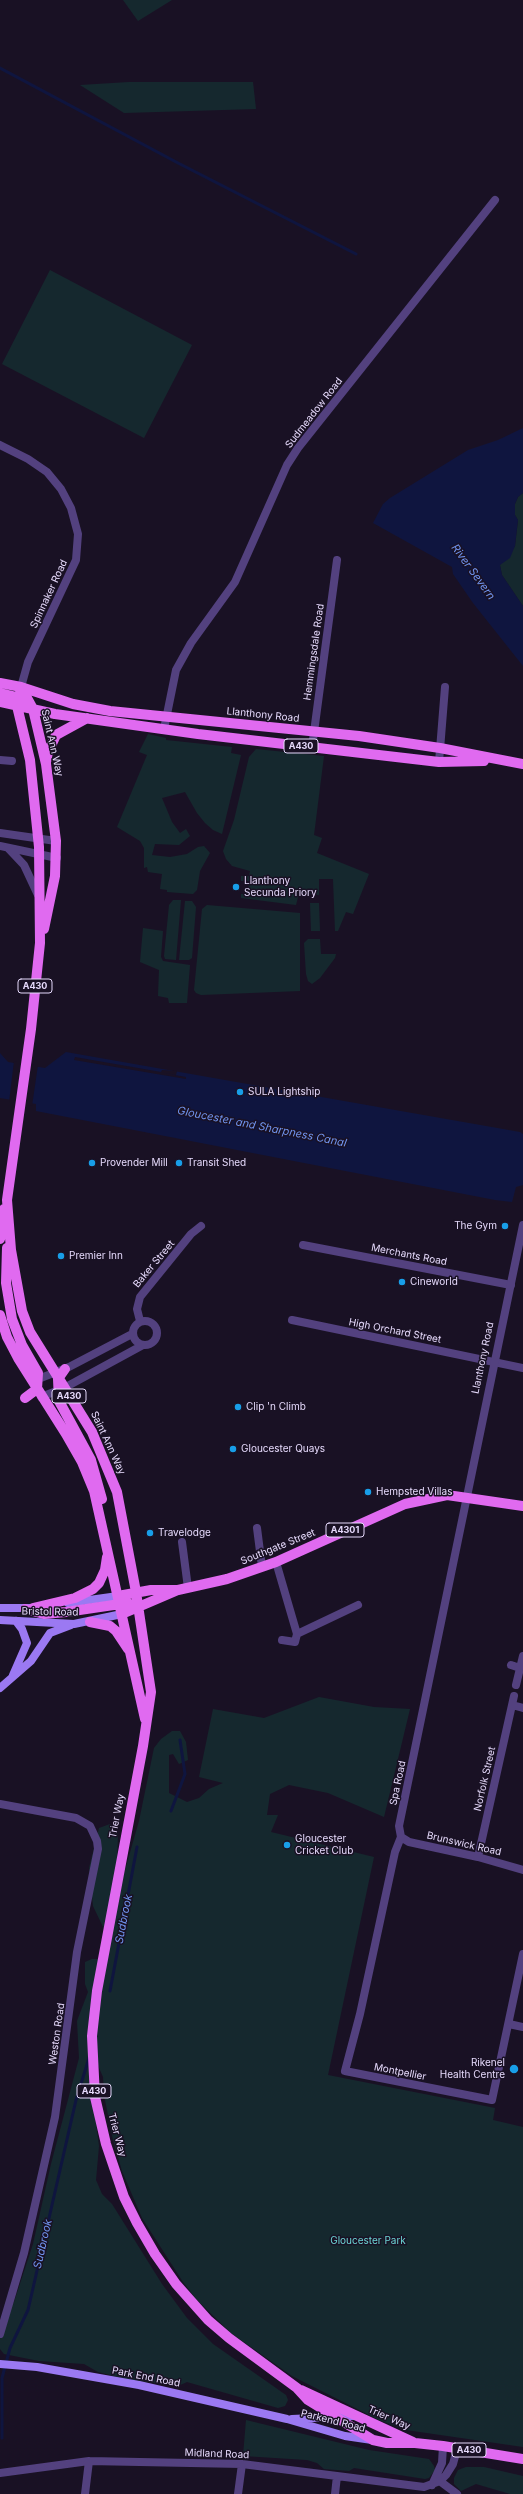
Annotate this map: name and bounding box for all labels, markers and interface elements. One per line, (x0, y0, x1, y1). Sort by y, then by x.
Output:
street label: Sudmeadow Road (283, 375, 345, 451)
water label: River Severn (448, 542, 498, 602)
street label: Spinnaker Road (28, 558, 70, 630)
street label: Hemmingsdale Road (301, 603, 327, 701)
street label: Llanthony Road (226, 705, 300, 725)
street label: Saint Ann Way (38, 708, 66, 778)
road number: A430 (284, 739, 318, 753)
place label: Llanthony Secunda Priory (244, 875, 317, 898)
marker: Llanthony Secunda Priory (231, 882, 241, 892)
road number: A430 (18, 979, 52, 993)
place label: SULA Lightship (248, 1086, 320, 1098)
marker: SULA Lightship (235, 1087, 245, 1097)
water label: Gloucester and Sharpness Canal (176, 1104, 348, 1150)
place label: Provender Mill (100, 1157, 168, 1169)
place label: Transit Shed (187, 1157, 246, 1169)
marker: Provender Mill (87, 1158, 97, 1168)
marker: Transit Shed (174, 1158, 184, 1168)
place label: The Gym (454, 1220, 497, 1232)
marker: The Gym (500, 1221, 510, 1231)
street label: Baker Street (131, 1238, 177, 1290)
street label: Merchants Road (370, 1242, 448, 1268)
place label: Premier Inn (69, 1250, 123, 1262)
marker: Premier Inn (56, 1251, 66, 1261)
place label: Cineworld (410, 1276, 458, 1288)
marker: Cineworld (397, 1277, 407, 1287)
street label: High Orchard Street (348, 1316, 442, 1346)
street label: Llanthony Road (470, 1321, 496, 1395)
road number: A430 (52, 1389, 86, 1403)
place label: Clip 'n Climb (246, 1401, 306, 1413)
marker: Clip 'n Climb (233, 1402, 243, 1412)
street label: Saint Ann Way (88, 1409, 128, 1477)
place label: Gloucester Quays (241, 1443, 325, 1455)
marker: Gloucester Quays (228, 1444, 238, 1454)
place label: Hempsted Villas (376, 1486, 452, 1498)
marker: Hempsted Villas (363, 1487, 373, 1497)
road number: A4301 (326, 1523, 364, 1537)
place label: Travelodge (158, 1527, 211, 1539)
street label: Southgate Street (239, 1527, 317, 1567)
marker: Travelodge (145, 1528, 155, 1538)
street label: Bristol Road (22, 1606, 78, 1618)
street label: Norfolk Street (472, 1746, 498, 1812)
street label: Spa Road (387, 1760, 409, 1806)
street label: Trier Way (107, 1793, 127, 1839)
street label: Brunswick Road (426, 1830, 502, 1858)
place label: Gloucester Cricket Club (295, 1833, 353, 1856)
marker: Gloucester Cricket Club (282, 1840, 292, 1850)
water label: Sudbrook (113, 1893, 135, 1945)
street label: Weston Road (47, 2002, 67, 2066)
place label: Rikenel Health Centre (440, 2057, 505, 2080)
street label: Montpellier (373, 2061, 427, 2083)
marker: Rikenel Health Centre (508, 2063, 520, 2075)
road number: A430 (77, 2084, 111, 2098)
street label: Trier Way (105, 2112, 129, 2158)
water label: Sudbrook (31, 2218, 55, 2270)
park label: Gloucester Park (330, 2235, 406, 2247)
street label: Park End Road (111, 2365, 181, 2389)
street label: Trier Way (366, 2403, 412, 2433)
street label: Parkend Road (300, 2407, 366, 2435)
road number: A430 (452, 2443, 486, 2457)
street label: Midland Road (185, 2447, 249, 2461)

